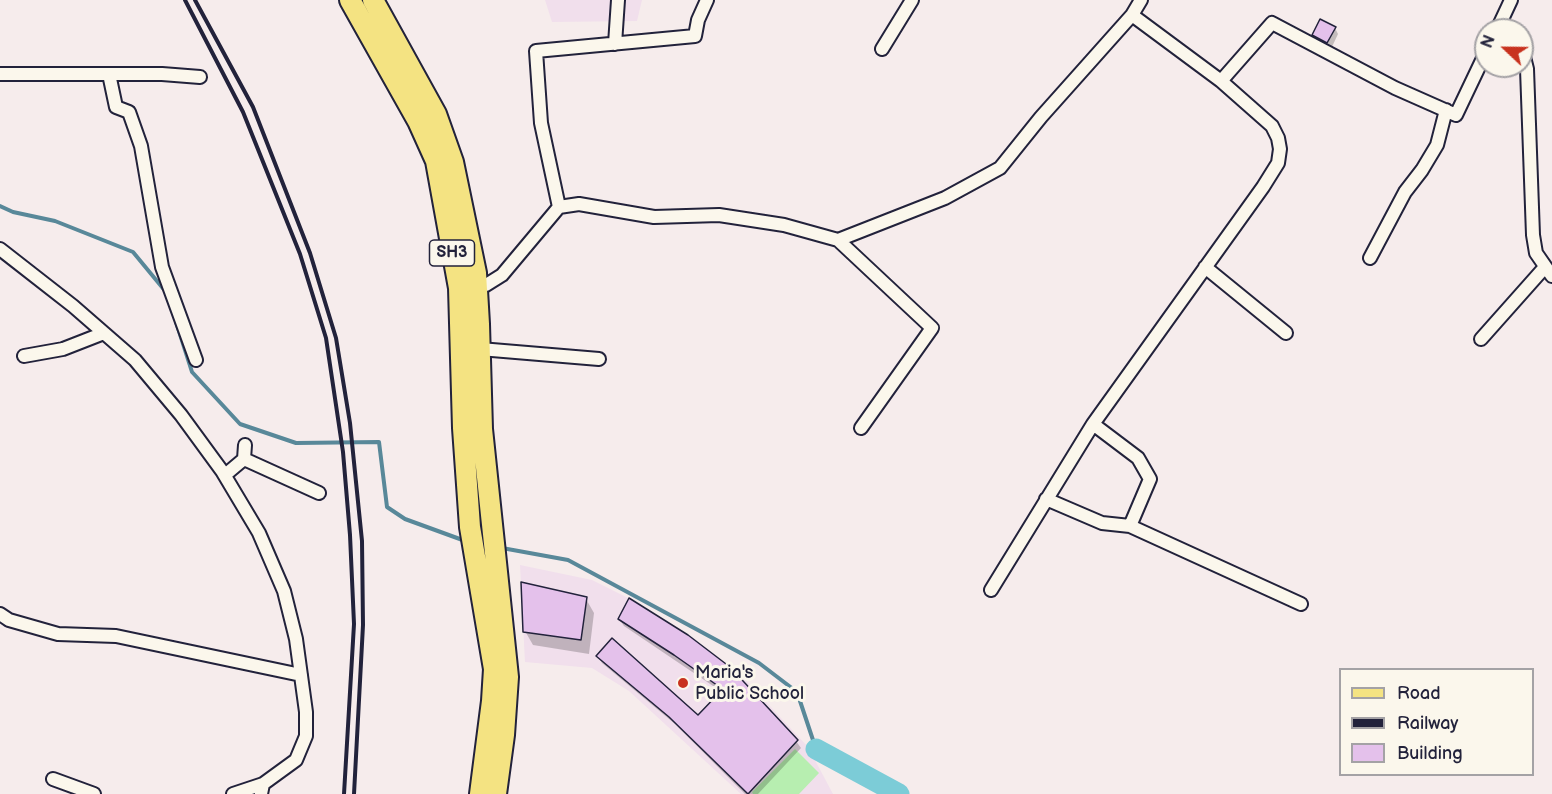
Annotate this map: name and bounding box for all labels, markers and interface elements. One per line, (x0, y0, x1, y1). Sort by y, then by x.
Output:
north arrow (1474, 18, 1534, 78)
text: N (1478, 33, 1500, 51)
road number: SH3 (430, 240, 474, 266)
place label: Maria's Public School (695, 662, 804, 704)
legend (1339, 668, 1534, 776)
marker: Maria's Public School (676, 676, 690, 690)
text: Road (1397, 683, 1441, 704)
text: Railway (1397, 713, 1459, 734)
text: Building (1397, 743, 1463, 764)

